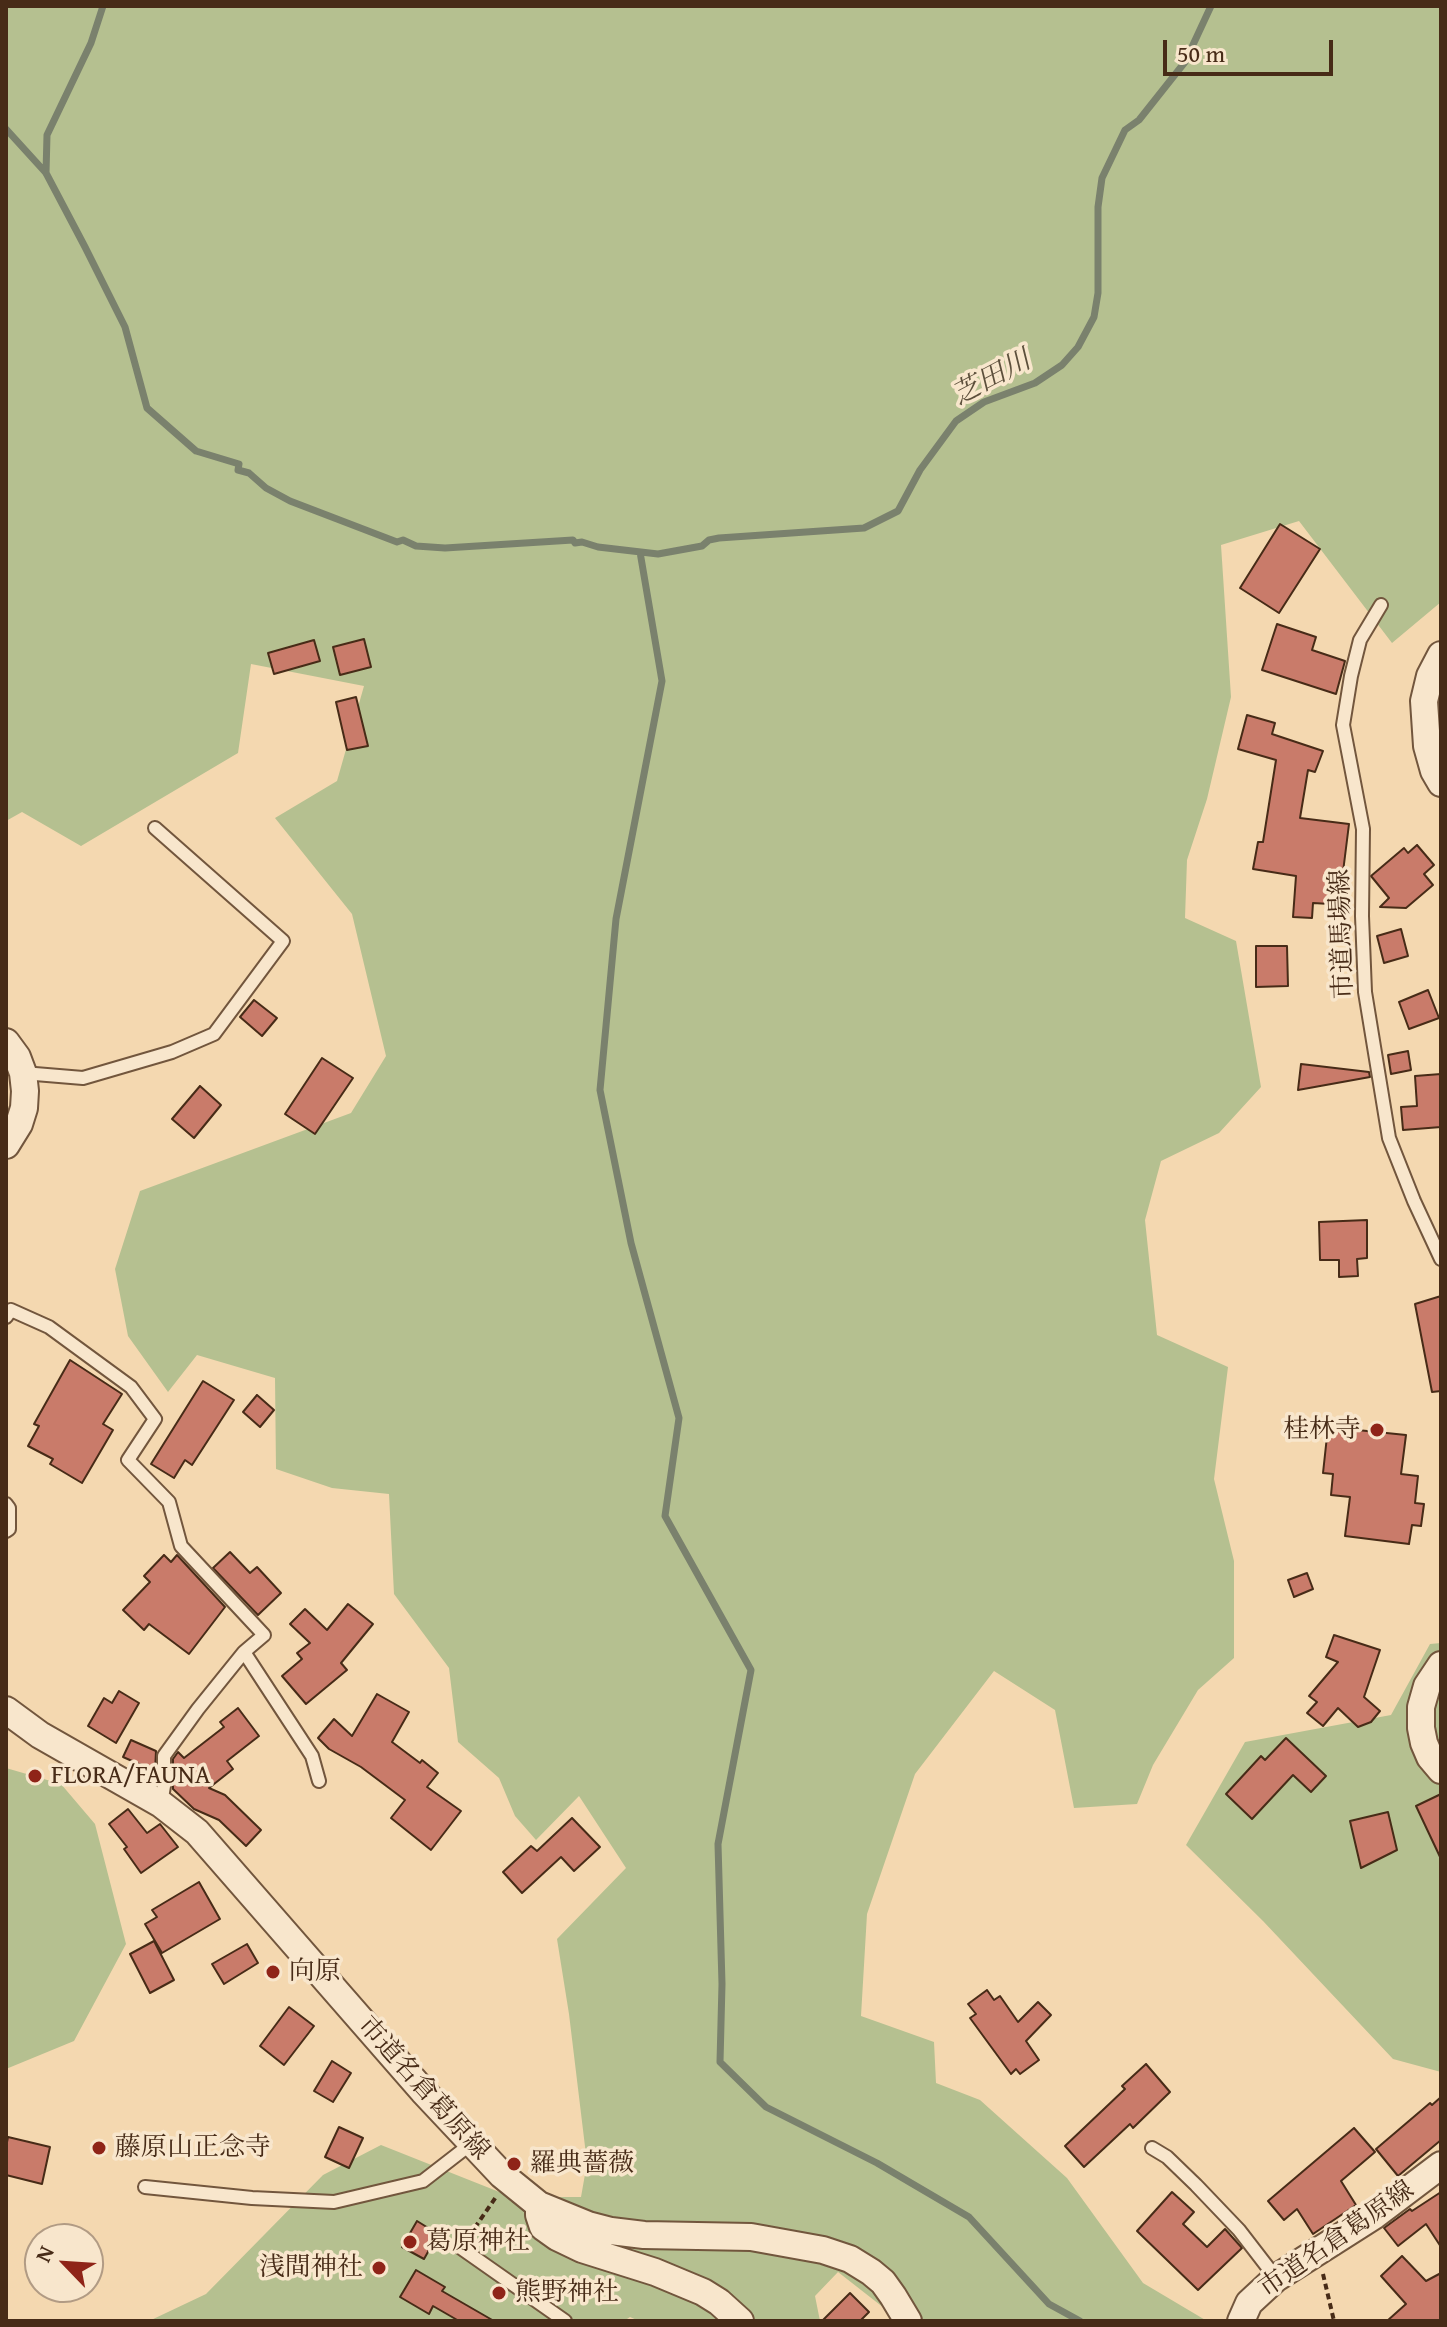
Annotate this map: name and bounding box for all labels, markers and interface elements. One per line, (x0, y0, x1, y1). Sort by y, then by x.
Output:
scale bar (1167, 24, 1337, 74)
text: 50 m (1177, 36, 1225, 71)
water label: 芝田川 (947, 344, 1037, 414)
street label: 市道馬場線 (1325, 868, 1361, 1000)
place label: 桂林寺 (1283, 1414, 1361, 1446)
marker: 桂林寺 (1368, 1421, 1386, 1439)
place label: FLORA/FAUNA (51, 1760, 211, 1792)
marker: FLORA/FAUNA (26, 1767, 44, 1785)
place label: 向原 (289, 1956, 341, 1988)
marker: 向原 (264, 1963, 282, 1981)
street label: 市道名倉葛原線 (351, 2011, 495, 2167)
place label: 藤原山正念寺 (115, 2132, 271, 2164)
marker: 藤原山正念寺 (90, 2139, 108, 2157)
place label: 羅典薔薇 (530, 2148, 634, 2180)
marker: 羅典薔薇 (505, 2155, 523, 2173)
street label: 市道名倉葛原線 (1254, 2175, 1420, 2305)
north arrow (24, 2223, 104, 2303)
place label: 葛原神社 (426, 2226, 530, 2258)
marker: 葛原神社 (401, 2233, 419, 2251)
text: N (26, 2240, 62, 2267)
place label: 浅間神社 (259, 2252, 363, 2284)
marker: 浅間神社 (370, 2259, 388, 2277)
place label: 熊野神社 (515, 2277, 619, 2309)
marker: 熊野神社 (490, 2284, 508, 2302)

